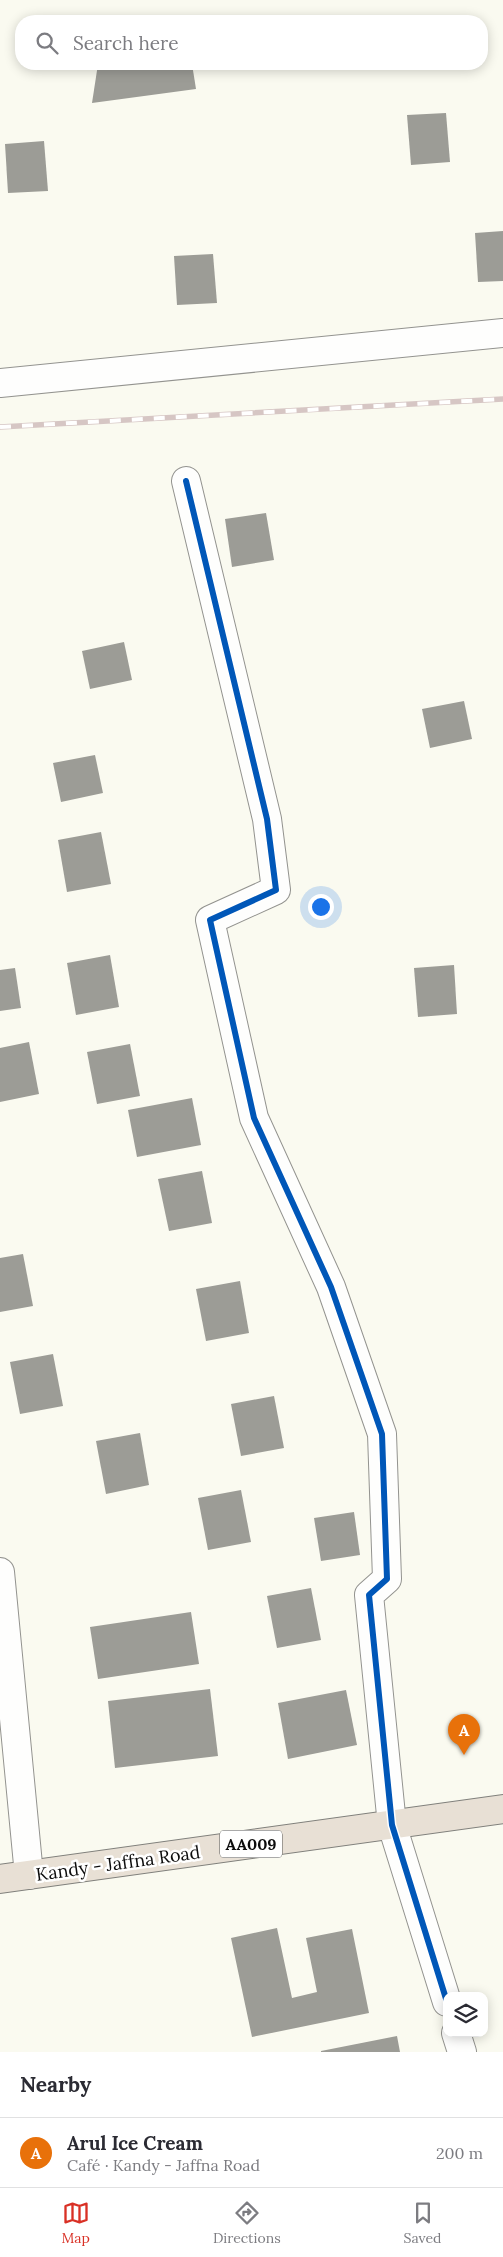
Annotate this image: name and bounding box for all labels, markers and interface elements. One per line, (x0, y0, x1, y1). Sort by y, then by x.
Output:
search box (15, 15, 488, 70)
icon: search (33, 29, 61, 57)
text: Search here (73, 31, 179, 55)
your location (308, 894, 334, 920)
pin: A (448, 1714, 480, 1755)
road number: AA009 (220, 1830, 282, 1858)
street label: Kandy - Jaffna Road (34, 1840, 202, 1886)
map controls (443, 1992, 488, 2037)
button: layers (443, 1992, 488, 2037)
text: Nearby (20, 2071, 91, 2098)
text: Arul Ice Cream (67, 2131, 203, 2155)
text: A (31, 2143, 41, 2163)
text: 200 m (436, 2143, 483, 2163)
text: Café · Kandy - Jaffna Road (67, 2155, 260, 2175)
tab: Map (61, 2199, 90, 2247)
tab: Directions (213, 2199, 281, 2247)
tab: Saved (404, 2199, 442, 2247)

